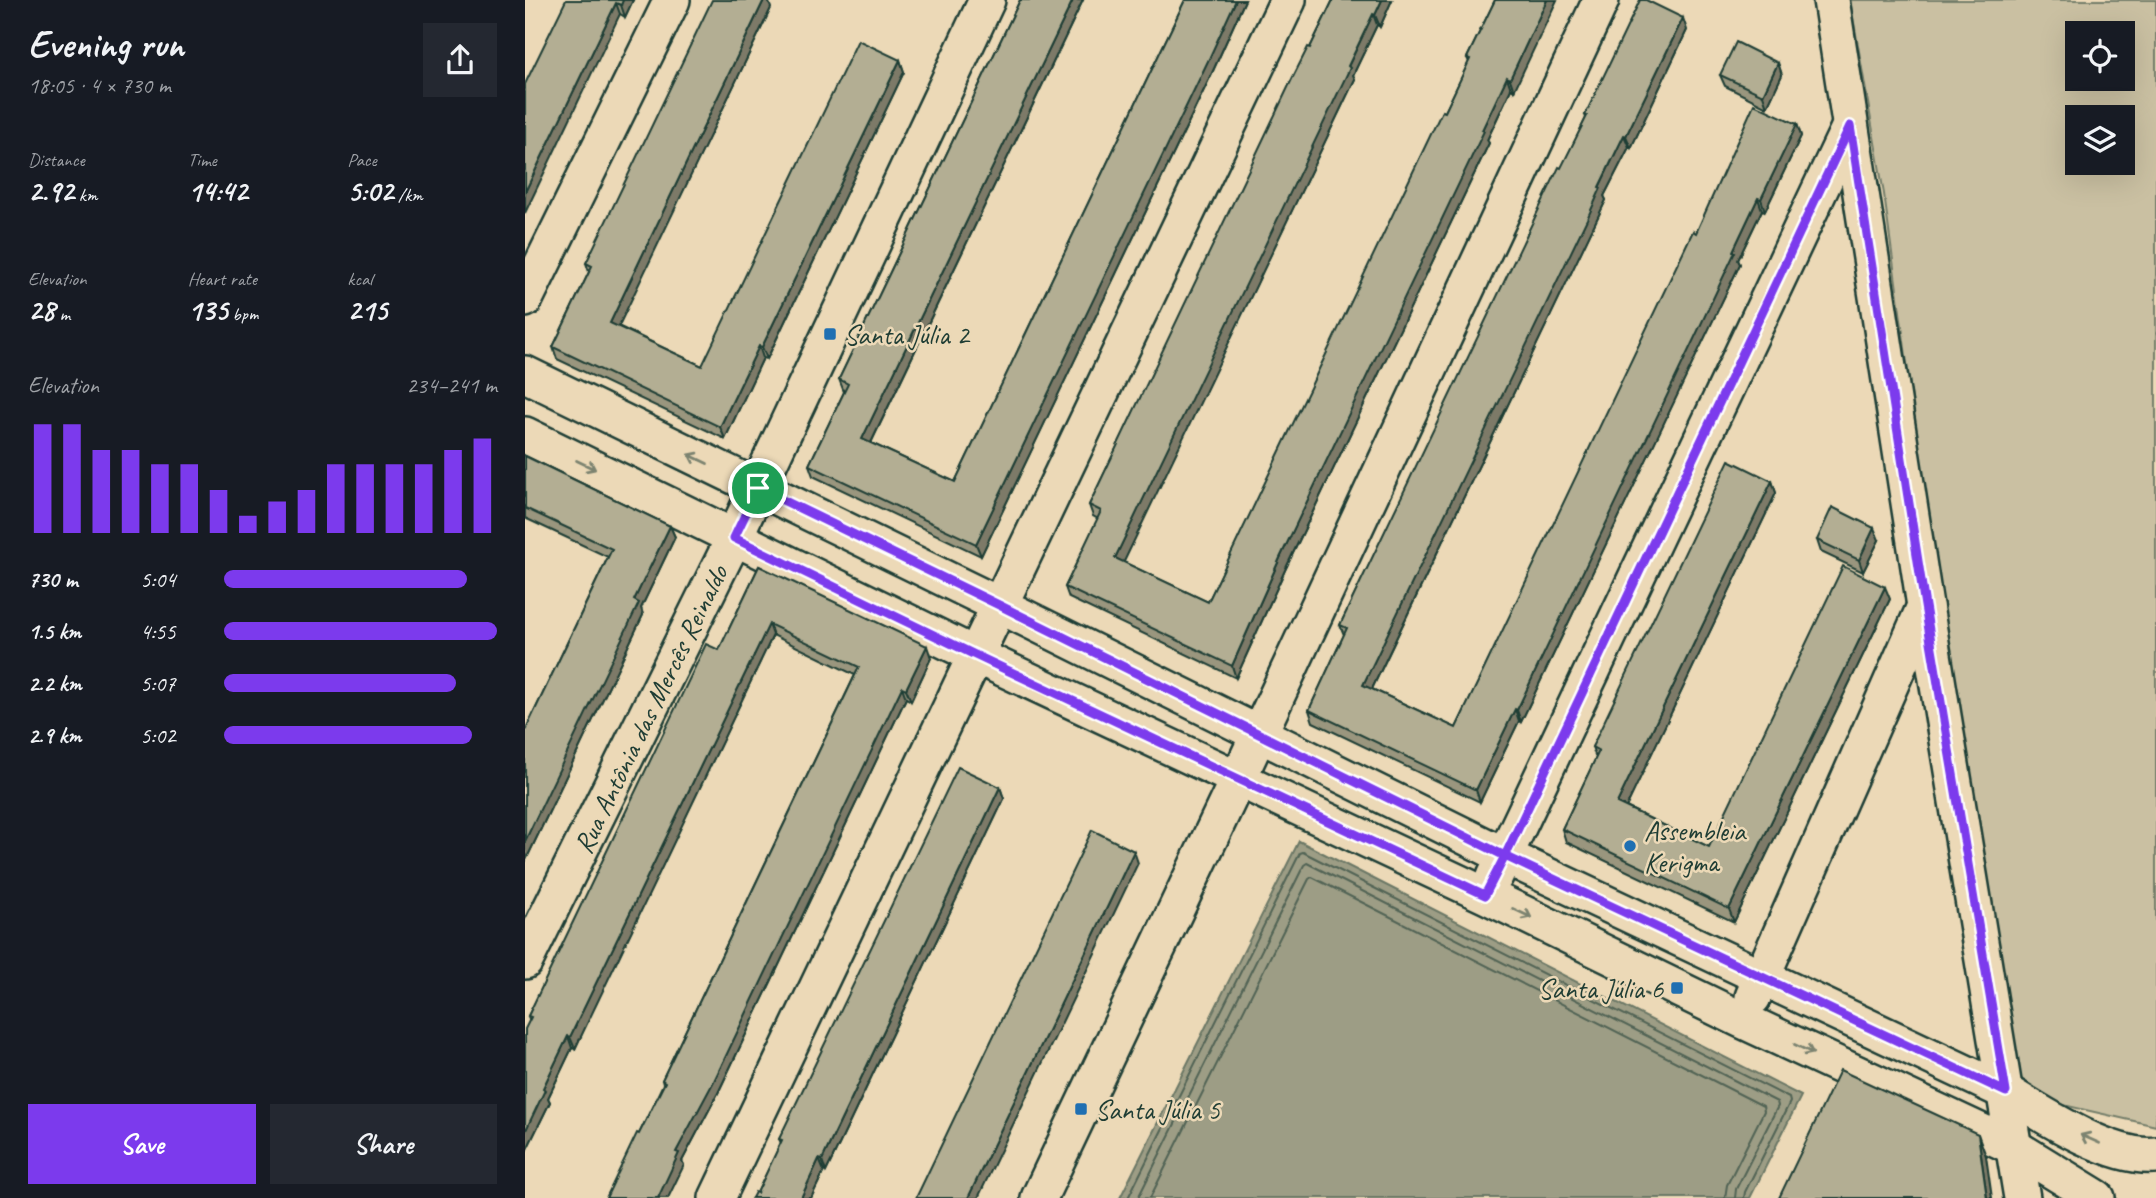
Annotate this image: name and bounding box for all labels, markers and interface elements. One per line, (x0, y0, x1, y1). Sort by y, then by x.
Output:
text: Evening run (28, 21, 184, 68)
map controls (2065, 21, 2135, 175)
button: locate (2065, 21, 2135, 91)
button: share (423, 23, 497, 97)
text: 18:05 · 4 × 730 m (28, 71, 171, 100)
button: layers (2065, 105, 2135, 175)
text: Distance (28, 148, 85, 172)
text: Time (188, 148, 217, 172)
text: Pace (347, 148, 377, 172)
text: 2.92 (28, 172, 74, 210)
text: 14:42 (188, 172, 248, 210)
text: 5:02 (347, 172, 393, 210)
text: km (74, 183, 97, 207)
text: /km (393, 183, 423, 207)
text: Elevation (28, 267, 86, 291)
text: Heart rate (188, 267, 257, 291)
text: kcal (347, 267, 372, 291)
text: 28 (28, 291, 55, 329)
text: 135 (188, 291, 228, 329)
text: 215 (347, 291, 387, 329)
text: m (55, 302, 70, 326)
text: bpm (228, 302, 258, 326)
place label: Santa Júlia 2 (844, 317, 971, 352)
marker: Santa Júlia 2 (822, 326, 838, 342)
text: Elevation (28, 371, 99, 400)
text: 234–241 m (406, 371, 497, 400)
one-way arrow (688, 451, 709, 465)
pin (728, 458, 788, 518)
one-way arrow (575, 459, 596, 472)
icon: arrive (739, 469, 777, 507)
street label: Rua Antônia das Mercês Reinaldo (565, 558, 736, 859)
text: 730 m (28, 565, 78, 594)
text: 5:04 (140, 565, 176, 594)
text: 1.5 km (28, 617, 81, 646)
text: 4:55 (140, 617, 176, 646)
text: 2.2 km (28, 669, 82, 698)
text: 5:07 (140, 669, 176, 698)
text: 2.9 km (28, 721, 81, 750)
text: 5:02 (140, 721, 176, 750)
place label: Assembleia Kerigma (1644, 813, 1747, 880)
marker: Assembleia Kerigma (1622, 838, 1638, 854)
one-way arrow (1511, 906, 1532, 920)
place label: Santa Júlia 6 (1538, 971, 1664, 1006)
marker: Santa Júlia 6 (1669, 980, 1685, 996)
one-way arrow (1793, 1043, 1814, 1056)
place label: Santa Júlia 5 (1095, 1092, 1221, 1127)
marker: Santa Júlia 5 (1073, 1101, 1089, 1117)
button: Save (28, 1104, 256, 1184)
button: Share (270, 1104, 497, 1184)
one-way arrow (2080, 1132, 2102, 1145)

